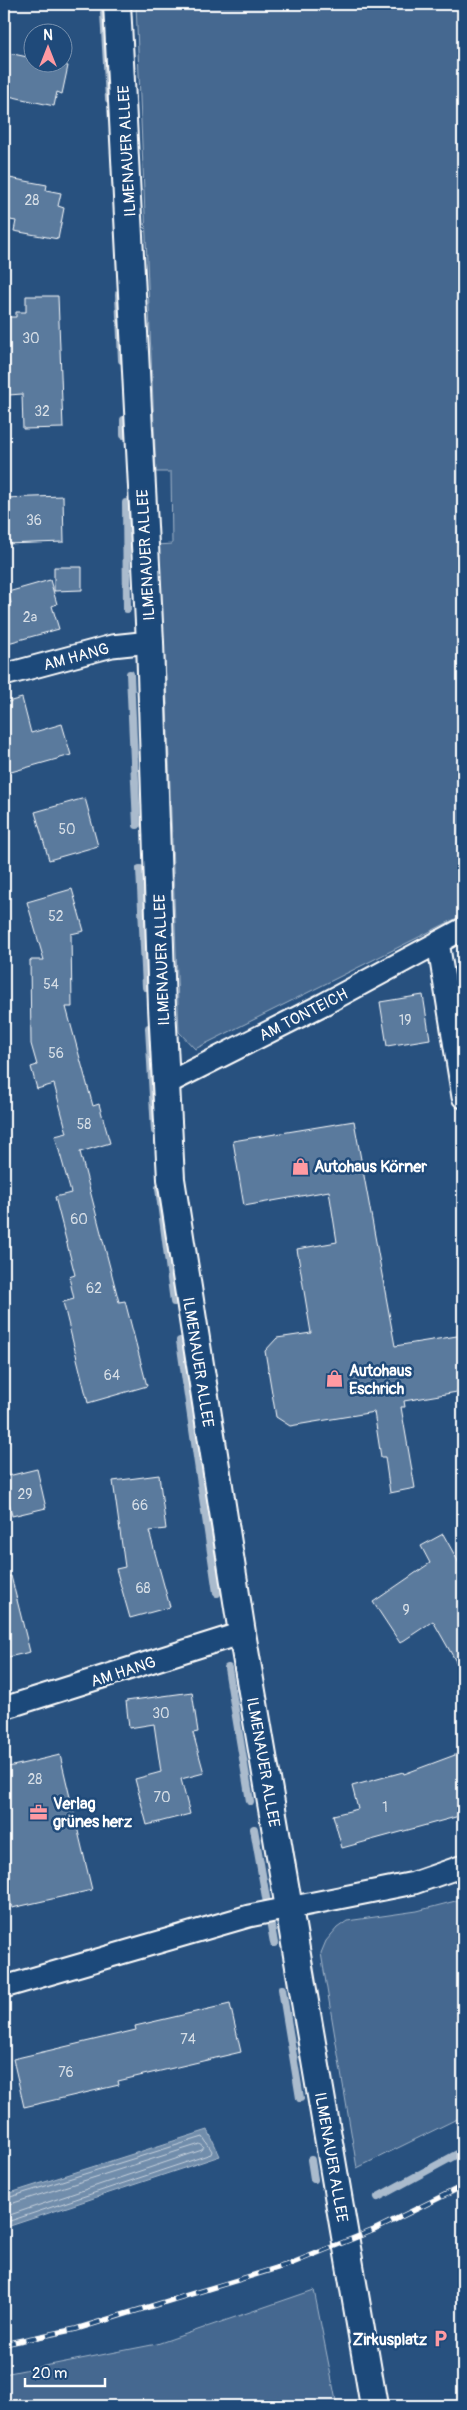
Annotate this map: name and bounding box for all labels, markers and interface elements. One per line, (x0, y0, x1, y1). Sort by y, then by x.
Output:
north arrow (22, 22, 72, 72)
text: N (43, 27, 53, 44)
street label: ILMENAUER ALLEE (114, 85, 140, 217)
house number: 28 (25, 192, 39, 209)
house number: 30 (22, 330, 40, 347)
house number: 32 (34, 403, 50, 420)
street label: ILMENAUER ALLEE (133, 489, 159, 621)
house number: 36 (26, 512, 42, 529)
house number: 2a (23, 609, 37, 626)
street label: AM HANG (41, 639, 111, 675)
house number: 50 (58, 821, 76, 838)
street label: ILMENAUER ALLEE (150, 894, 174, 1026)
house number: 52 (48, 908, 64, 925)
house number: 54 (43, 976, 59, 993)
street label: AM TONTEICH (256, 984, 351, 1046)
house number: 19 (399, 1012, 411, 1029)
house number: 56 (48, 1045, 64, 1062)
house number: 58 (77, 1116, 91, 1133)
shop icon: Autohaus Körner (290, 1156, 310, 1176)
place label: Autohaus Körner (314, 1157, 427, 1177)
house number: 60 (70, 1211, 88, 1228)
house number: 62 (86, 1280, 102, 1297)
street label: ILMENAUER ALLEE (178, 1296, 218, 1429)
place label: Autohaus Eschrich (349, 1361, 413, 1399)
house number: 64 (104, 1367, 120, 1384)
shop icon: Autohaus Eschrich (325, 1369, 345, 1389)
house number: 29 (17, 1486, 33, 1503)
house number: 66 (132, 1497, 148, 1514)
house number: 68 (135, 1580, 151, 1597)
house number: 9 (402, 1602, 410, 1619)
street label: AM HANG (88, 1652, 158, 1692)
street label: ILMENAUER ALLEE (242, 1696, 284, 1829)
house number: 30 (152, 1705, 170, 1722)
house number: 28 (28, 1771, 42, 1788)
house number: 70 (154, 1789, 170, 1806)
place label: Verlag grünes herz (53, 1794, 133, 1832)
house number: 1 (382, 1799, 388, 1816)
office icon: Verlag grünes herz (29, 1802, 49, 1822)
house number: 74 (180, 2031, 196, 2048)
house number: 76 (58, 2064, 74, 2081)
street label: ILMENAUER ALLEE (310, 2091, 352, 2224)
parking icon: Zirkusplatz (431, 2329, 451, 2349)
place label: Zirkusplatz (353, 2330, 428, 2350)
scale bar (25, 2355, 105, 2387)
text: 20 m (32, 2364, 67, 2383)

